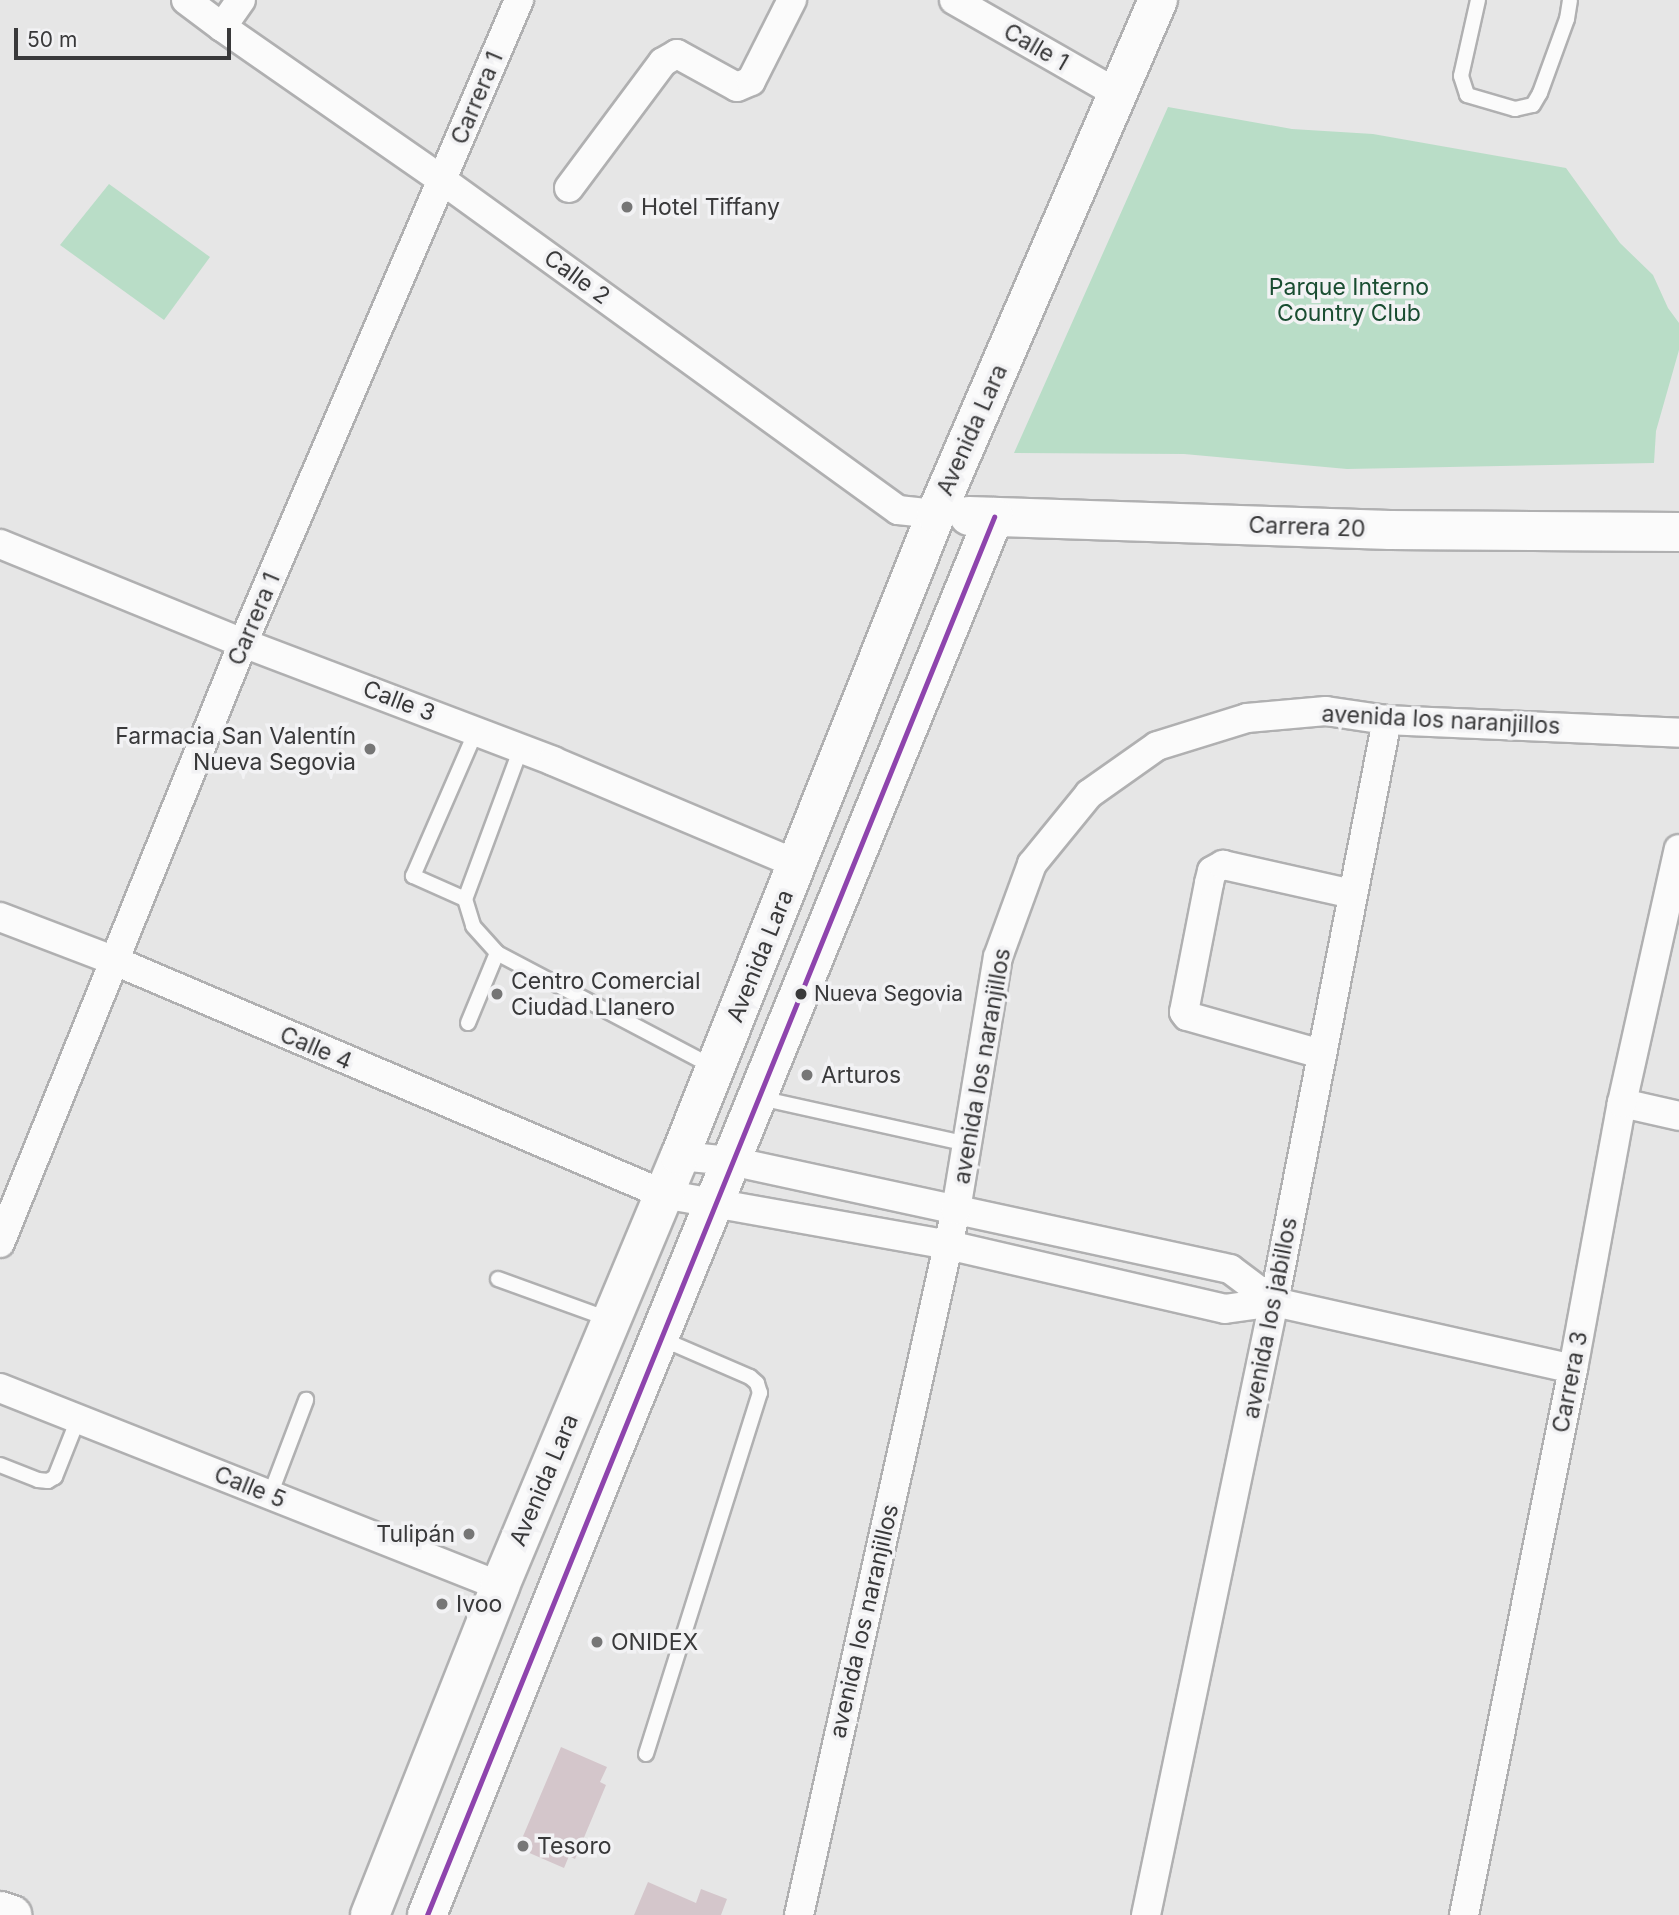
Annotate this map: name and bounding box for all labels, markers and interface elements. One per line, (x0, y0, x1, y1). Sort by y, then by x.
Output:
scale bar (18, 14, 234, 58)
street label: Calle 1 (999, 18, 1073, 76)
text: 50 m (27, 27, 77, 52)
street label: Carrera 1 (445, 48, 509, 148)
place label: Hotel Tiffany (641, 193, 780, 221)
marker: Hotel Tiffany (619, 199, 635, 215)
street label: Calle 2 (539, 244, 615, 310)
park label: Parque Interno Country Club (1269, 273, 1429, 327)
street label: Avenida Lara (931, 360, 1013, 500)
street label: Carrera 20 (1248, 511, 1366, 543)
street label: Carrera 1 (222, 569, 286, 669)
street label: Calle 3 (359, 675, 439, 727)
street label: avenida los naranjillos (1321, 700, 1561, 740)
place label: Farmacia San Valentín Nueva Segovia (115, 722, 356, 776)
marker: Farmacia San Valentín Nueva Segovia (362, 741, 378, 757)
street label: Avenida Lara (721, 886, 799, 1026)
street label: avenida los naranjillos (948, 946, 1016, 1186)
place label: Centro Comercial Ciudad Llanero (511, 967, 700, 1021)
place label: Nueva Segovia (814, 981, 963, 1007)
marker: Centro Comercial Ciudad Llanero (489, 986, 505, 1002)
marker: Nueva Segovia (794, 987, 808, 1001)
street label: Calle 4 (276, 1021, 356, 1075)
place label: Arturos (821, 1061, 901, 1089)
marker: Arturos (799, 1067, 815, 1083)
street label: avenida los jabillos (1237, 1215, 1303, 1421)
street label: Carrera 3 (1547, 1329, 1593, 1435)
street label: Avenida Lara (504, 1410, 584, 1550)
street label: Calle 5 (210, 1460, 290, 1514)
street label: avenida los naranjillos (824, 1501, 904, 1741)
place label: Tulipán (376, 1520, 455, 1548)
marker: Tulipán (461, 1526, 477, 1542)
place label: Ivoo (456, 1590, 502, 1618)
marker: Ivoo (434, 1596, 450, 1612)
place label: ONIDEX (611, 1628, 698, 1656)
marker: ONIDEX (589, 1634, 605, 1650)
place label: Tesoro (537, 1832, 611, 1860)
marker: Tesoro (515, 1838, 531, 1854)

